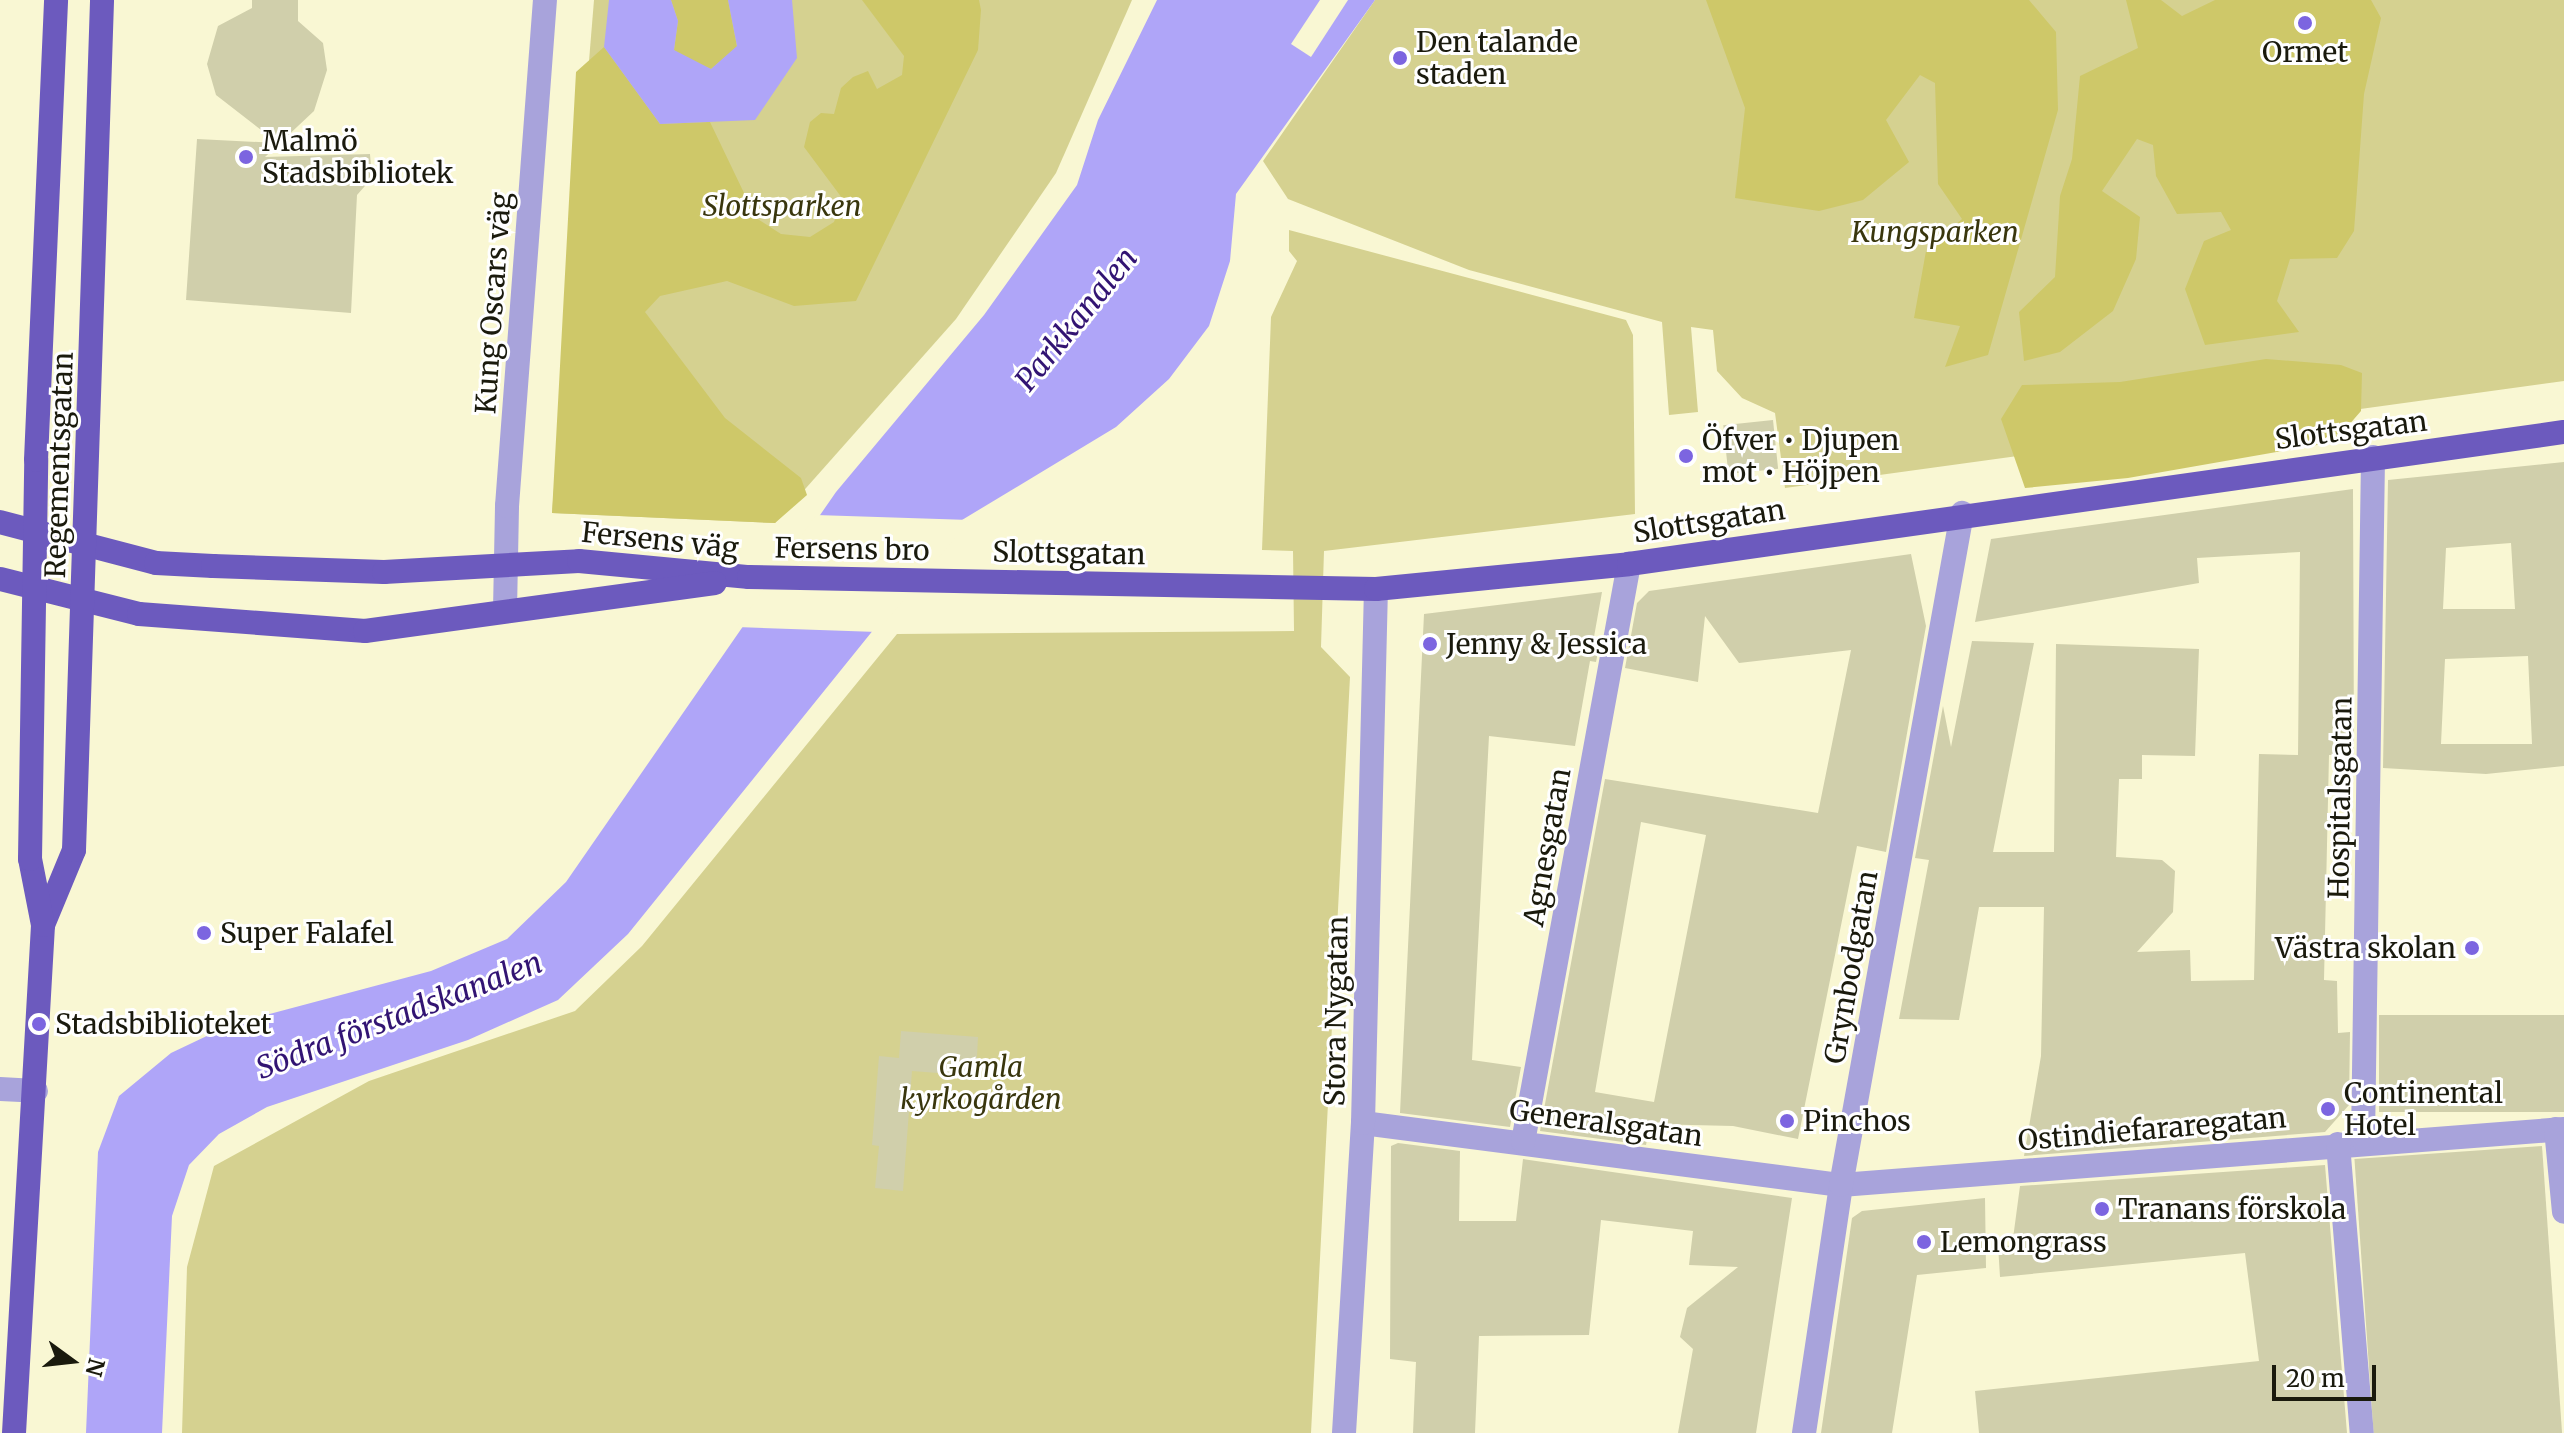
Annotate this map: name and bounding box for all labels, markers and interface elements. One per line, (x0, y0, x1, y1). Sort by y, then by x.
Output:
marker: Ormet (2296, 14, 2314, 32)
place label: Den talande staden (1416, 25, 1578, 91)
place label: Ormet (2262, 35, 2348, 69)
marker: Den talande staden (1391, 49, 1409, 67)
place label: Malmö Stadsbibliotek (262, 124, 454, 190)
marker: Malmö Stadsbibliotek (237, 148, 255, 166)
park label: Slottsparken (703, 189, 861, 223)
street label: Kung Oscars väg (468, 191, 518, 415)
park label: Kungsparken (1851, 215, 2019, 249)
water label: Parkkanalen (1008, 240, 1144, 398)
street label: Regementsgatan (38, 351, 80, 579)
street label: Slottsgatan (2273, 404, 2429, 456)
place label: Öfver • Djupen mot • Höjpen (1702, 423, 1899, 489)
marker: Öfver • Djupen mot • Höjpen (1677, 447, 1695, 465)
street label: Slottsgatan (1631, 492, 1787, 550)
street label: Fersens väg (580, 515, 740, 565)
street label: Fersens bro (774, 531, 930, 567)
street label: Slottsgatan (992, 535, 1146, 571)
place label: Jenny & Jessica (1446, 627, 1647, 661)
marker: Jenny & Jessica (1421, 635, 1439, 653)
street label: Hospitalsgatan (2321, 697, 2359, 899)
street label: Agnesgatan (1517, 765, 1577, 929)
street label: Grynbodgatan (1817, 868, 1885, 1066)
street label: Stora Nygatan (1318, 915, 1354, 1107)
place label: Super Falafel (220, 916, 394, 950)
marker: Super Falafel (195, 924, 213, 942)
place label: Västra skolan (2275, 931, 2456, 965)
marker: Västra skolan (2463, 939, 2481, 957)
water label: Södra förstadskanalen (251, 944, 547, 1086)
place label: Stadsbiblioteket (55, 1007, 271, 1041)
marker: Stadsbiblioteket (30, 1015, 48, 1033)
park label: Gamla kyrkogården (900, 1050, 1062, 1116)
place label: Continental Hotel (2344, 1076, 2503, 1142)
street label: Generalsgatan (1507, 1093, 1705, 1153)
marker: Continental Hotel (2319, 1100, 2337, 1118)
street label: Ostindiefararegatan (2016, 1101, 2288, 1157)
place label: Pinchos (1803, 1104, 1911, 1138)
marker: Pinchos (1778, 1112, 1796, 1130)
place label: Tranans förskola (2118, 1192, 2346, 1226)
marker: Tranans förskola (2093, 1200, 2111, 1218)
place label: Lemongrass (1940, 1225, 2107, 1259)
marker: Lemongrass (1915, 1233, 1933, 1251)
north arrow (32, 1321, 112, 1401)
scale bar (2276, 1349, 2380, 1399)
text: N (79, 1355, 111, 1379)
text: 20 m (2286, 1363, 2345, 1394)

